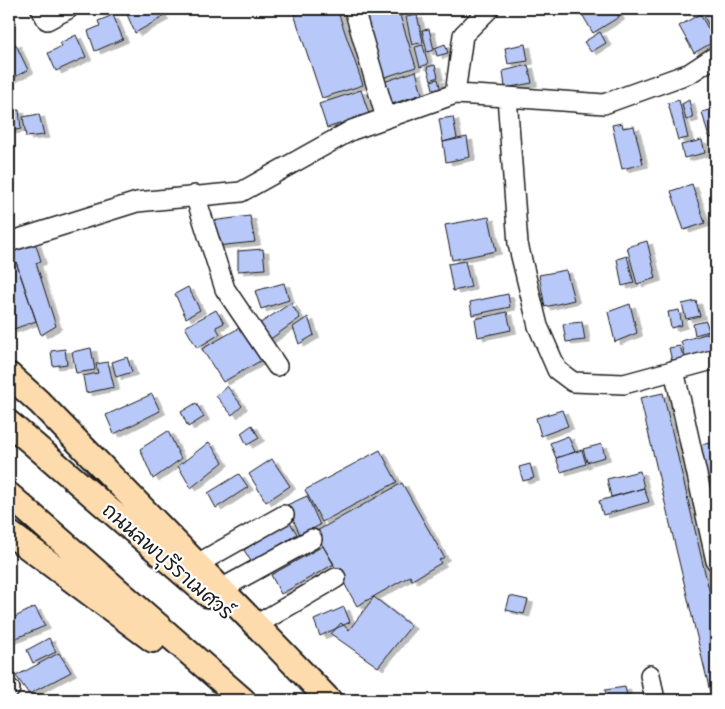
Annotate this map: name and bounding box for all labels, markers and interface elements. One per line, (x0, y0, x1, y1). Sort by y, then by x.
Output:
street label: ถนนลพบุรีราเมศวร์ (95, 497, 239, 628)

